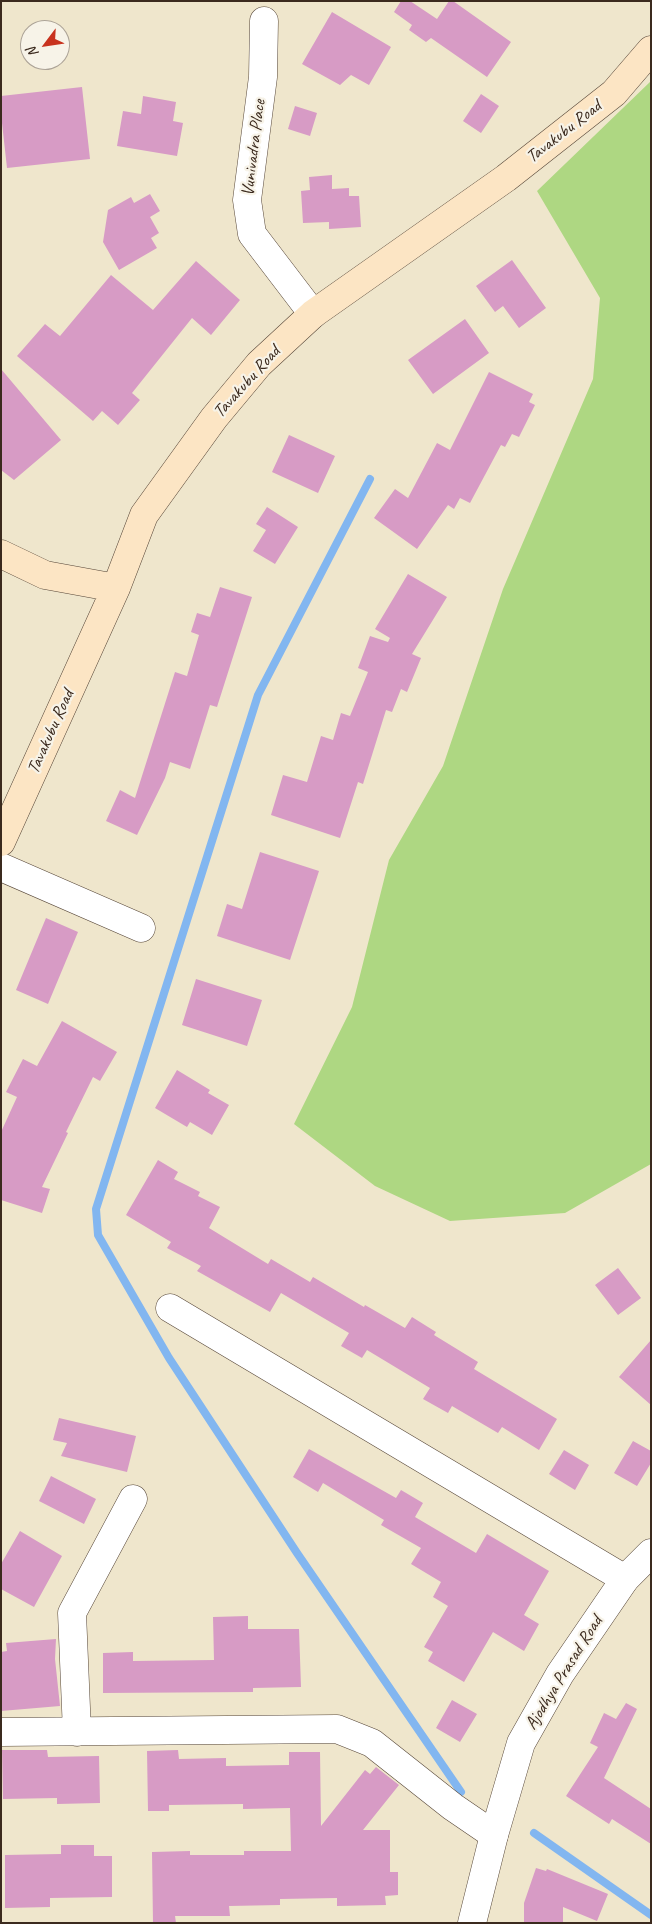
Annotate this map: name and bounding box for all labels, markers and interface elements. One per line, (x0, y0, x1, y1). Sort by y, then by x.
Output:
north arrow (20, 20, 70, 70)
text: N (23, 44, 42, 61)
street label: Tavakubu Road (522, 96, 606, 168)
street label: Vunivadra Place (237, 99, 271, 197)
street label: Tavakubu Road (209, 342, 285, 422)
street label: Tavakubu Road (23, 687, 79, 777)
street label: Ajodhya Prasad Road (520, 1612, 608, 1734)

